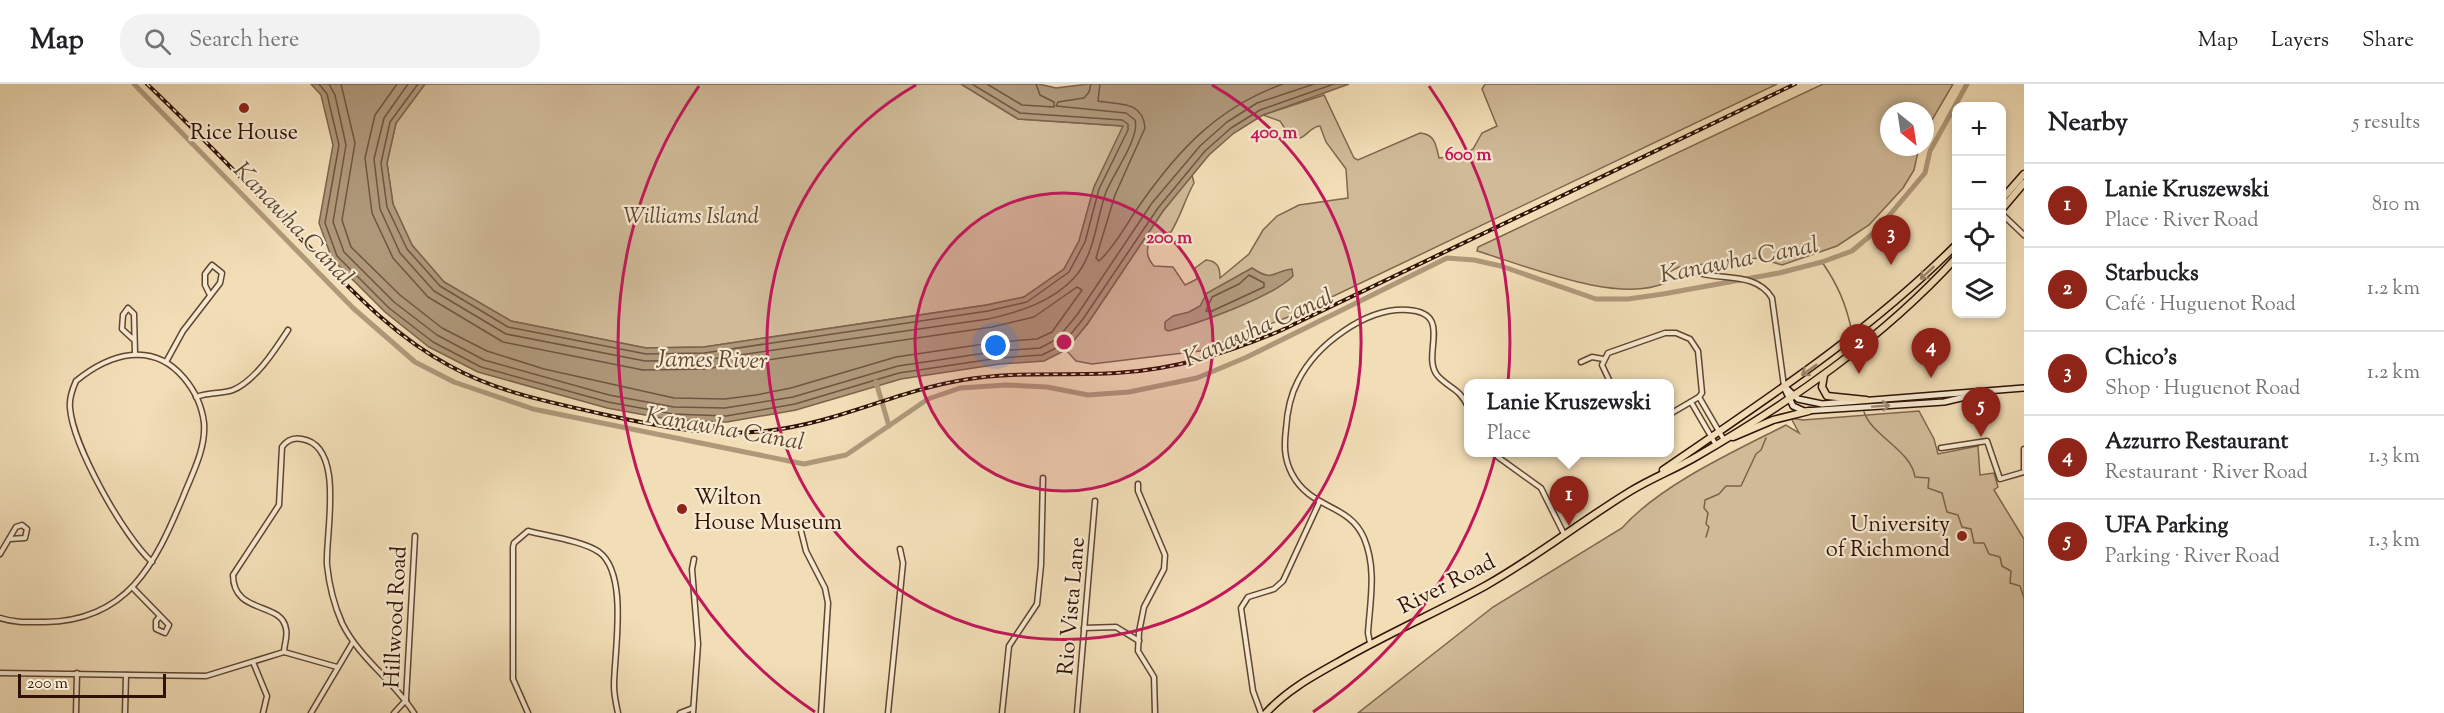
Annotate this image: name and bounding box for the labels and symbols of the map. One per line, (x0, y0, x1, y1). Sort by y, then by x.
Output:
marker: Rice House (237, 101, 251, 115)
north arrow (1880, 102, 1934, 156)
place label: Rice House (190, 118, 298, 150)
text: 400 m (1250, 121, 1297, 147)
text: 600 m (1445, 143, 1491, 169)
water label: Kanawha Canal (224, 155, 361, 294)
park label: Williams Island (623, 202, 759, 234)
pin: 3 (1872, 216, 1910, 265)
text: 200 m (1146, 226, 1192, 252)
water label: Kanawha Canal (1657, 229, 1822, 293)
one-way arrow (1920, 266, 1935, 280)
water label: Kanawha Canal (1178, 281, 1339, 377)
pin: 2 (1840, 324, 1878, 374)
pin: 4 (1912, 328, 1950, 378)
your location (981, 331, 1010, 360)
centre of rings (1054, 332, 1074, 352)
water label: James River (655, 343, 768, 379)
one-way arrow (1802, 364, 1818, 376)
pin: 5 (1962, 388, 2000, 437)
water label: Kanawha Canal (643, 399, 807, 461)
one-way arrow (1870, 400, 1890, 411)
pin: 1 (1550, 476, 1588, 526)
place label: Wilton House Museum (694, 483, 842, 540)
marker: Wilton House Museum (675, 502, 689, 516)
place label: University of Richmond (1826, 510, 1950, 567)
marker: University of Richmond (1955, 529, 1969, 543)
street label: Rio Vista Lane (1051, 536, 1095, 677)
street label: Hillwood Road (377, 545, 417, 689)
street label: River Road (1393, 547, 1502, 624)
scale bar (18, 671, 166, 698)

